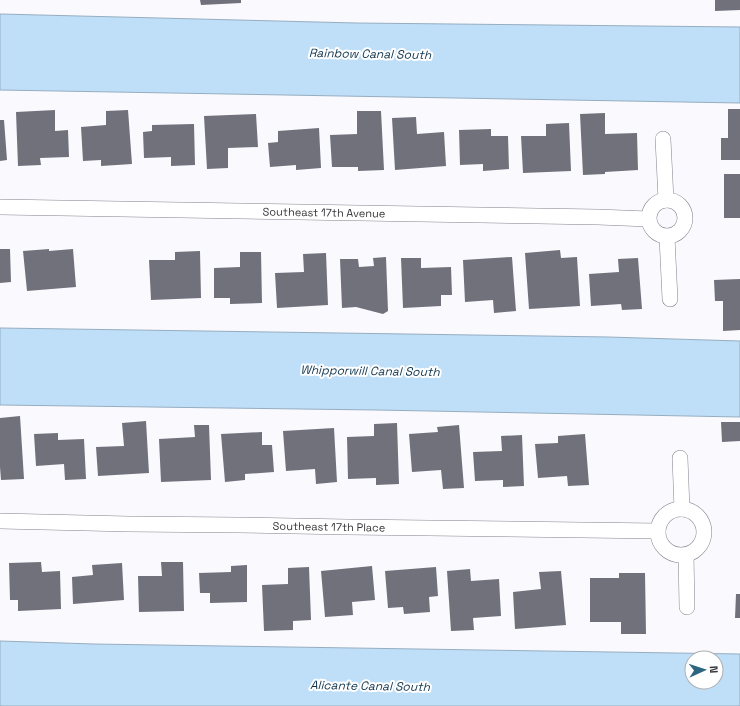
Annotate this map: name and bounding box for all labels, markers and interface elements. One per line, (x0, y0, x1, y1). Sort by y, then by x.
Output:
water label: Rainbow Canal South (309, 45, 432, 63)
street label: Southeast 17th Avenue (263, 204, 385, 220)
water label: Whipporwill Canal South (300, 362, 441, 380)
street label: Southeast 17th Place (273, 519, 385, 534)
north arrow (684, 650, 724, 690)
text: N (707, 665, 721, 674)
water label: Alicante Canal South (310, 677, 431, 695)

